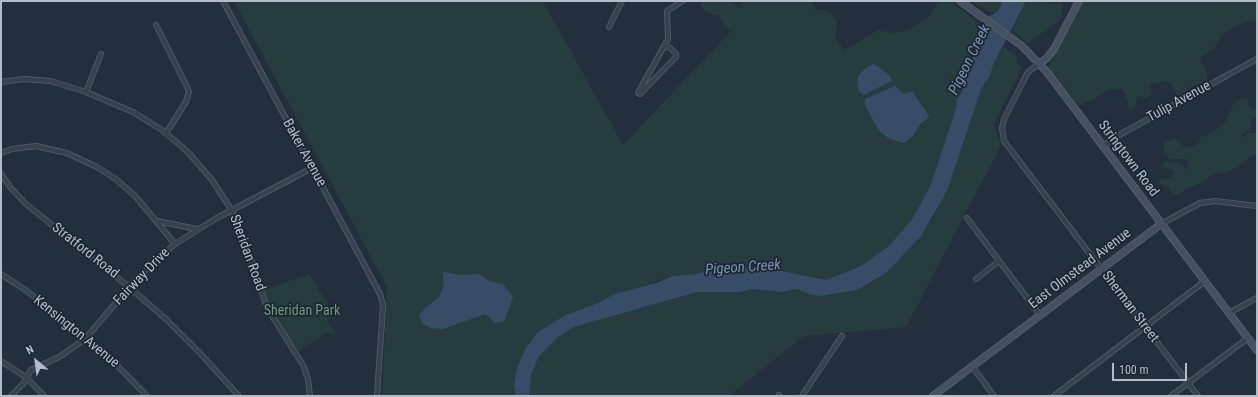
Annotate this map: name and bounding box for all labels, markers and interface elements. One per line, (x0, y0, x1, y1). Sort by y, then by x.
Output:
water label: Pigeon Creek (945, 22, 995, 98)
street label: Tulip Avenue (1144, 78, 1214, 126)
street label: Baker Avenue (279, 116, 329, 190)
street label: Stringtown Road (1094, 118, 1162, 200)
street label: Sheridan Road (225, 213, 269, 293)
street label: Stratford Road (48, 220, 122, 282)
street label: East Olmstead Avenue (1025, 225, 1135, 313)
street label: Fairway Drive (110, 245, 174, 309)
water label: Pigeon Creek (705, 256, 781, 280)
street label: Sherman Street (1098, 268, 1162, 346)
street label: Kensington Avenue (30, 292, 122, 372)
park label: Sheridan Park (264, 303, 340, 319)
north arrow (16, 341, 56, 381)
text: N (24, 343, 36, 357)
scale bar (1114, 355, 1189, 381)
text: 100 m (1119, 363, 1149, 377)

